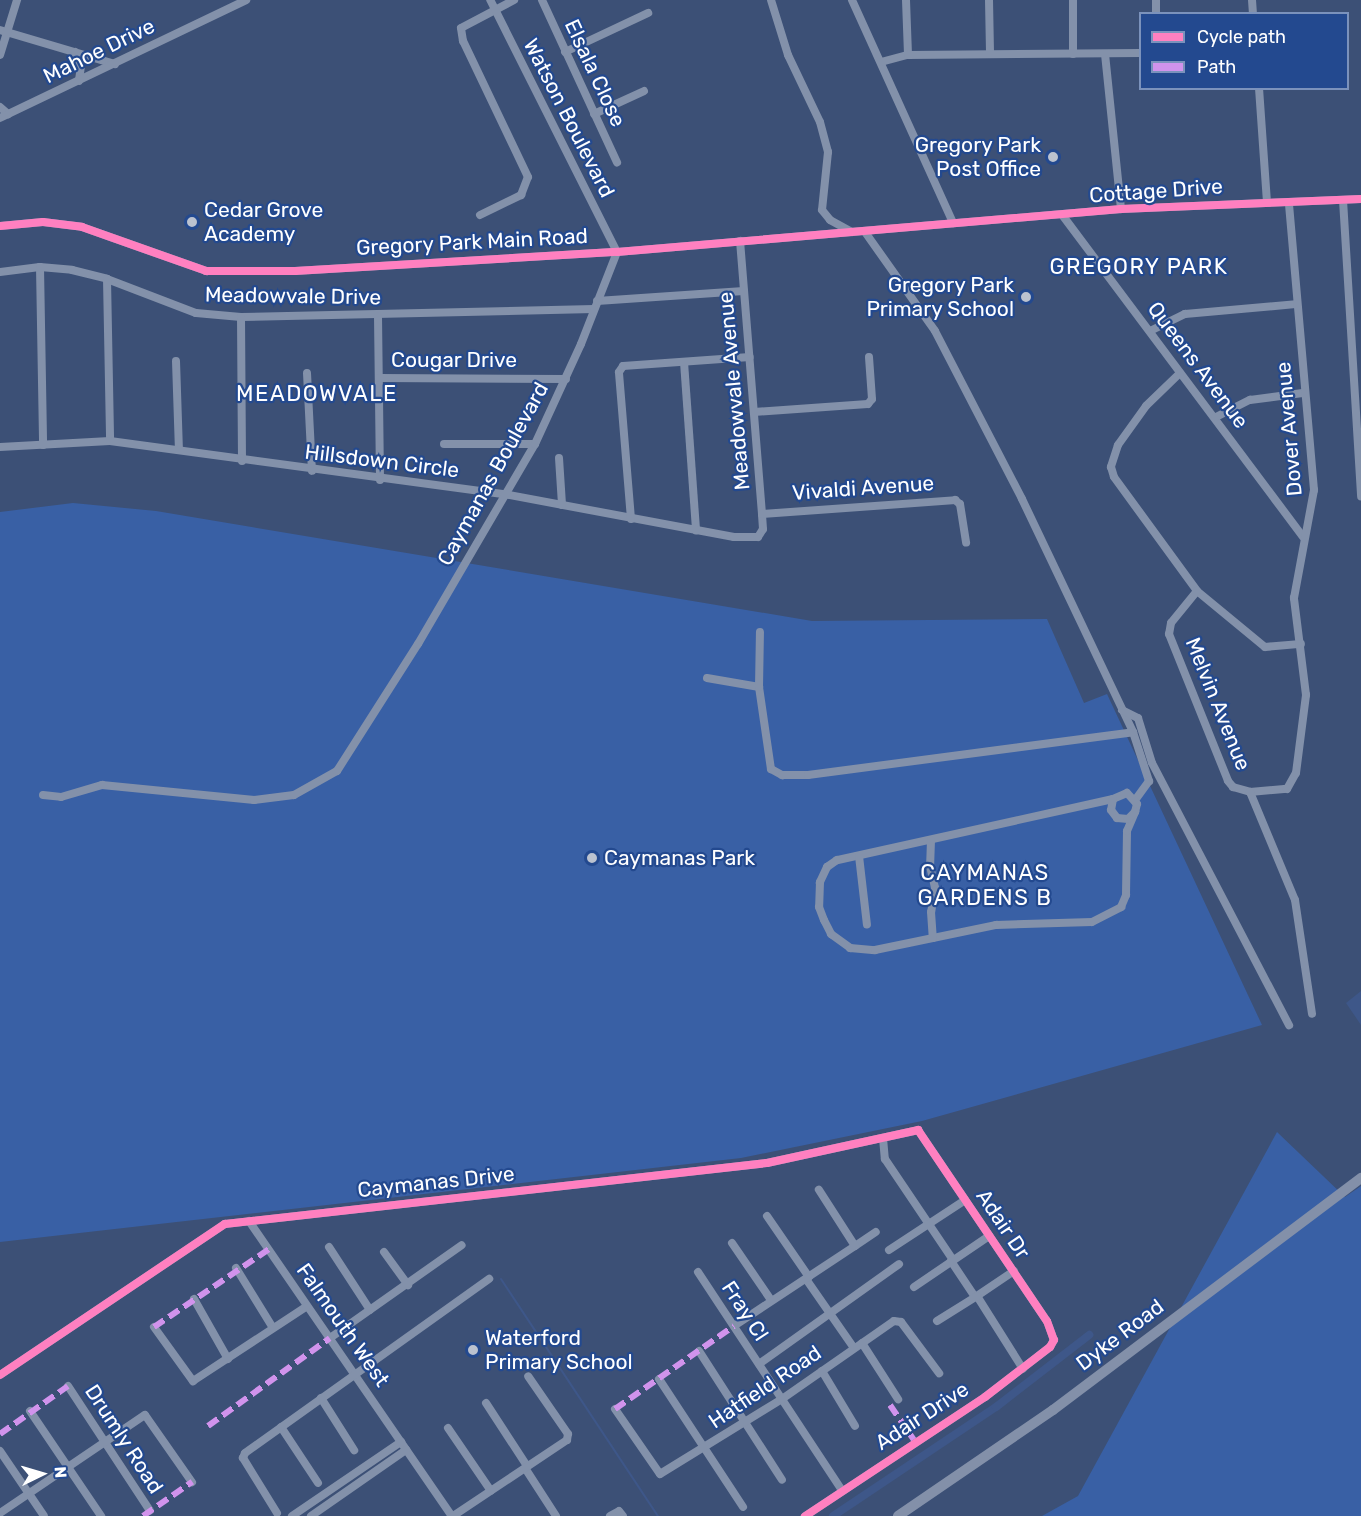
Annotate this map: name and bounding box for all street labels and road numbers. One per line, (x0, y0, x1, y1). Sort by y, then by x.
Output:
street label: Mahoe Drive (39, 13, 159, 89)
street label: Elsala Close (559, 15, 631, 131)
street label: Watson Boulevard (518, 34, 620, 202)
street label: Cottage Drive (1088, 174, 1224, 208)
street label: Gregory Park Main Road (355, 223, 589, 261)
street label: Meadowvale Drive (205, 282, 381, 310)
street label: Meadowvale Avenue (713, 291, 755, 491)
street label: Queens Avenue (1142, 297, 1254, 433)
street label: Cougar Drive (391, 347, 517, 373)
street label: Dover Avenue (1271, 360, 1307, 498)
street label: Caymanas Boulevard (432, 378, 554, 570)
street label: Hillsdown Circle (303, 439, 461, 483)
street label: Vivaldi Avenue (791, 470, 935, 506)
street label: Melvin Avenue (1180, 634, 1256, 774)
street label: Caymanas Drive (356, 1161, 516, 1203)
street label: Adair Dr (971, 1184, 1035, 1264)
street label: Falmouth West (291, 1258, 395, 1392)
street label: Fray Cl (716, 1276, 774, 1346)
street label: Dyke Road (1071, 1294, 1169, 1376)
street label: Hatfield Road (704, 1340, 826, 1434)
street label: Adair Drive (870, 1376, 974, 1456)
street label: Drumly Road (79, 1380, 169, 1498)

